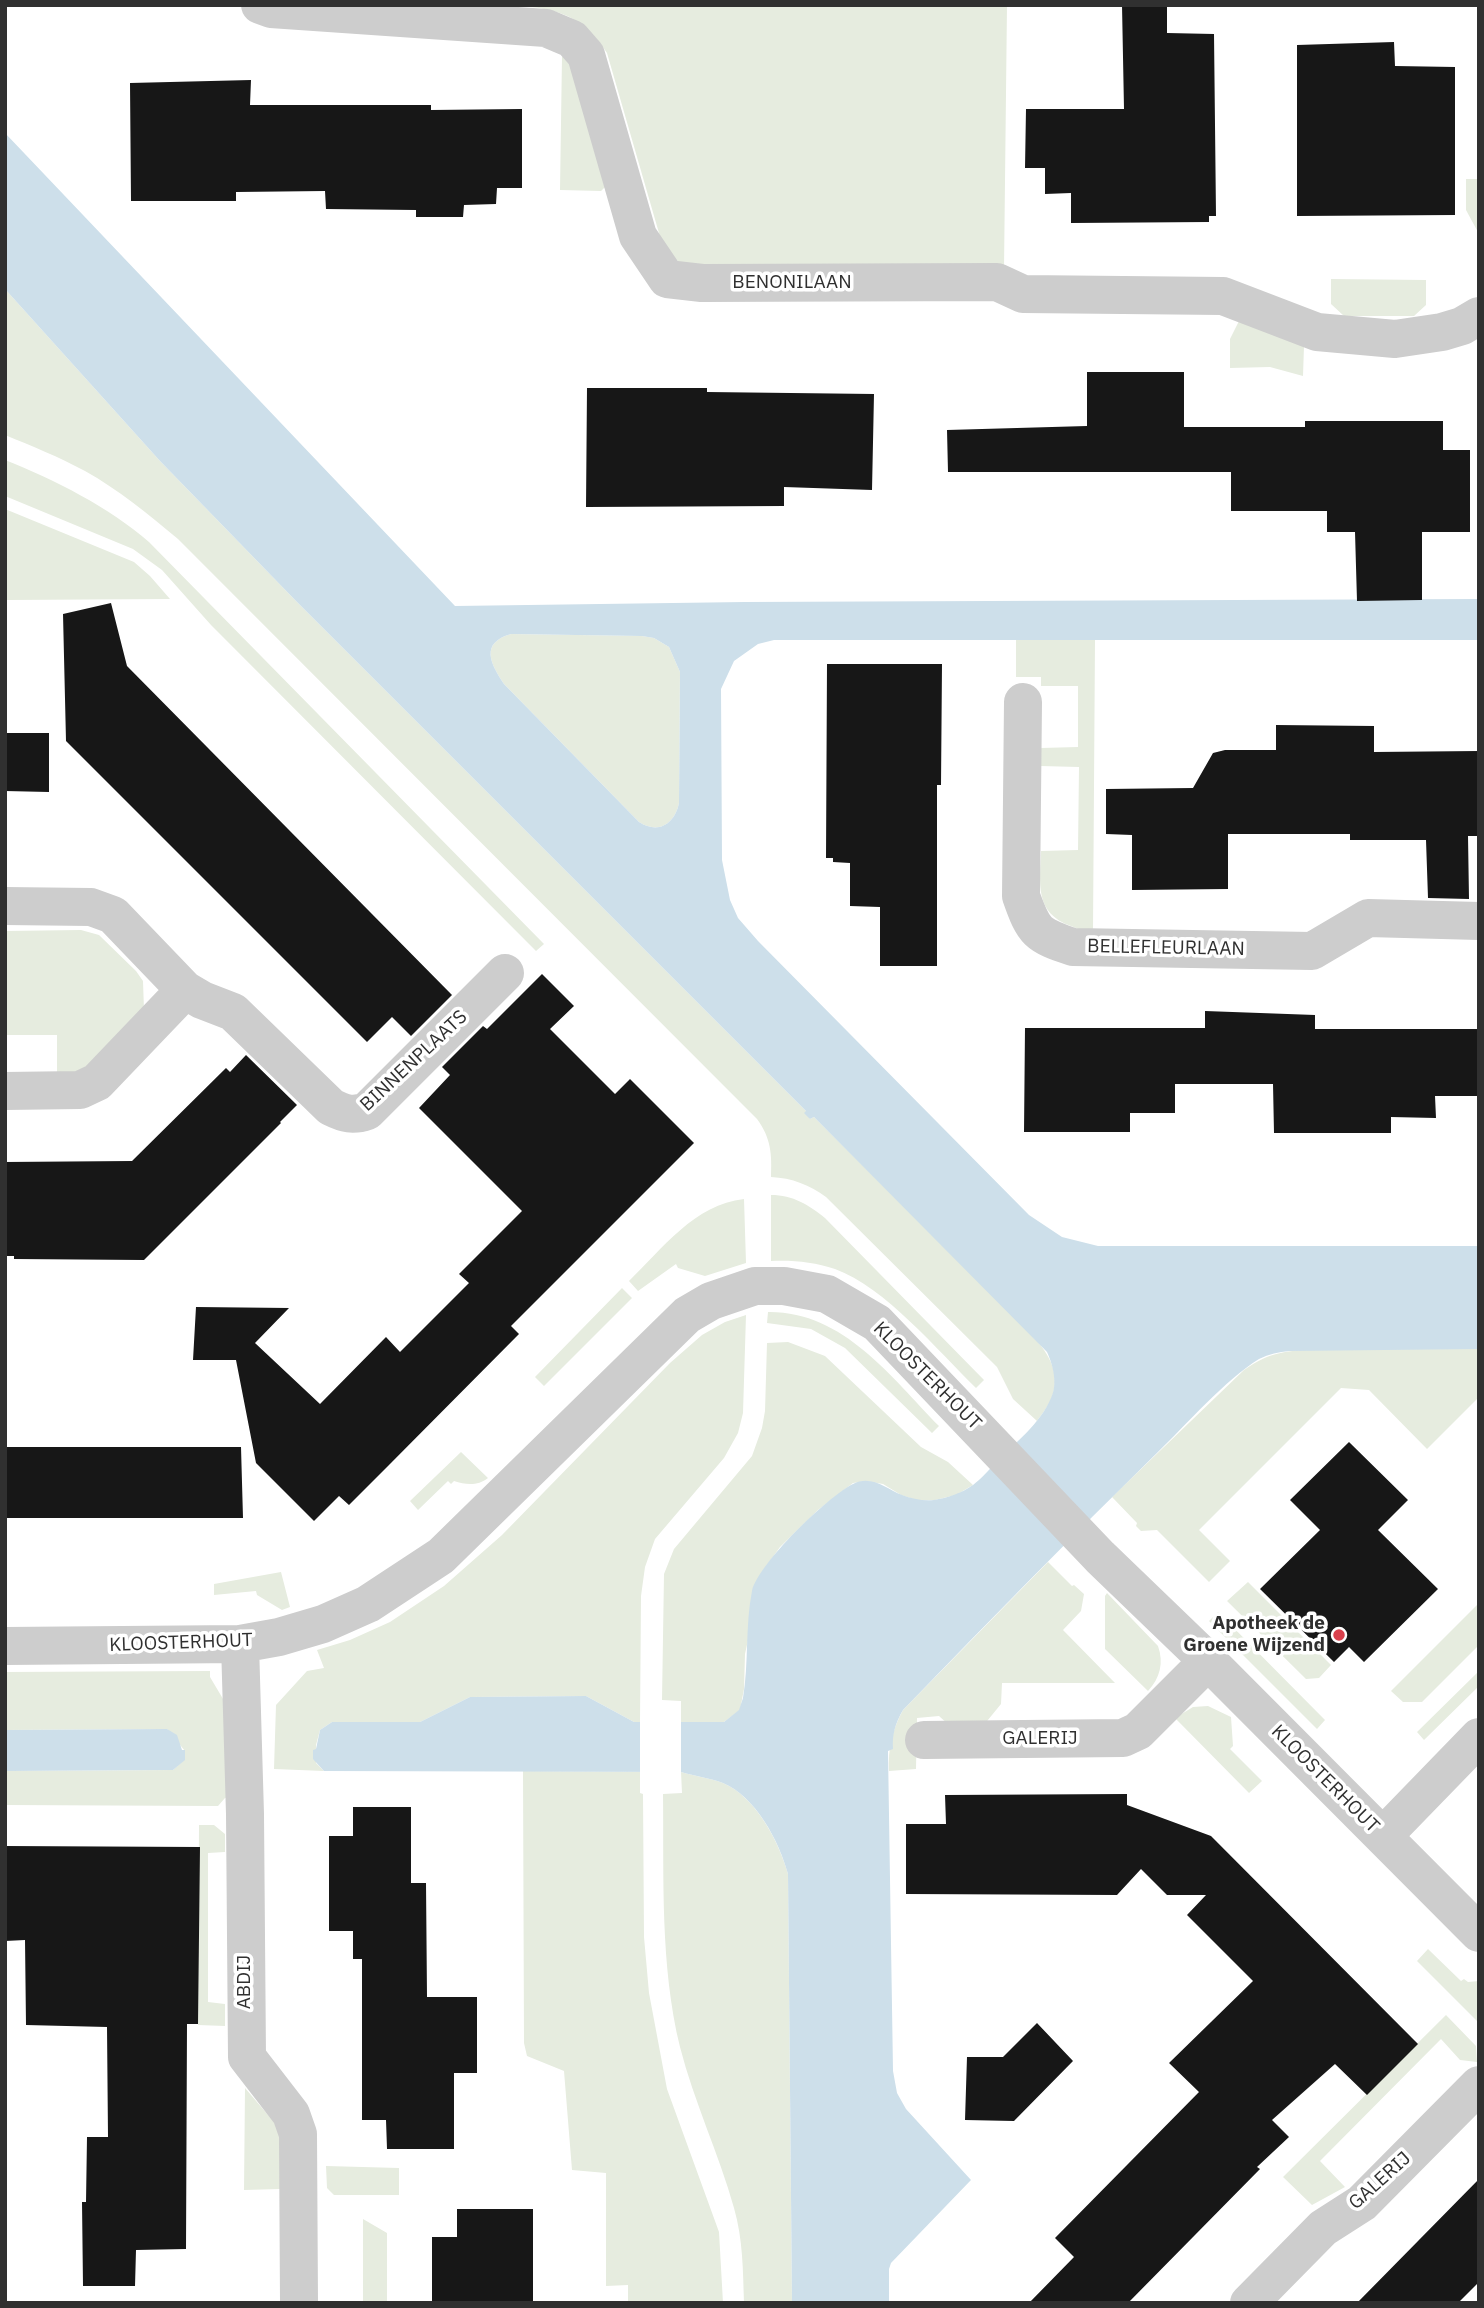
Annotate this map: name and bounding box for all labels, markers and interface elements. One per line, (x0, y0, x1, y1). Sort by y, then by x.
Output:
street label: BENONILAAN (732, 272, 852, 294)
street label: BELLEFLEURLAAN (1087, 935, 1245, 961)
street label: BINNENPLAATS (356, 1006, 472, 1116)
street label: KLOOSTERHOUT (868, 1317, 986, 1435)
place label: Apotheek de Groene Wijzend (1183, 1613, 1325, 1657)
marker: Apotheek de Groene Wijzend (1331, 1627, 1347, 1643)
street label: KLOOSTERHOUT (109, 1629, 253, 1657)
street label: KLOOSTERHOUT (1266, 1720, 1384, 1838)
street label: GALERIJ (1002, 1728, 1078, 1750)
street label: ABDIJ (234, 1955, 256, 2009)
street label: GALERIJ (1344, 2147, 1416, 2215)

